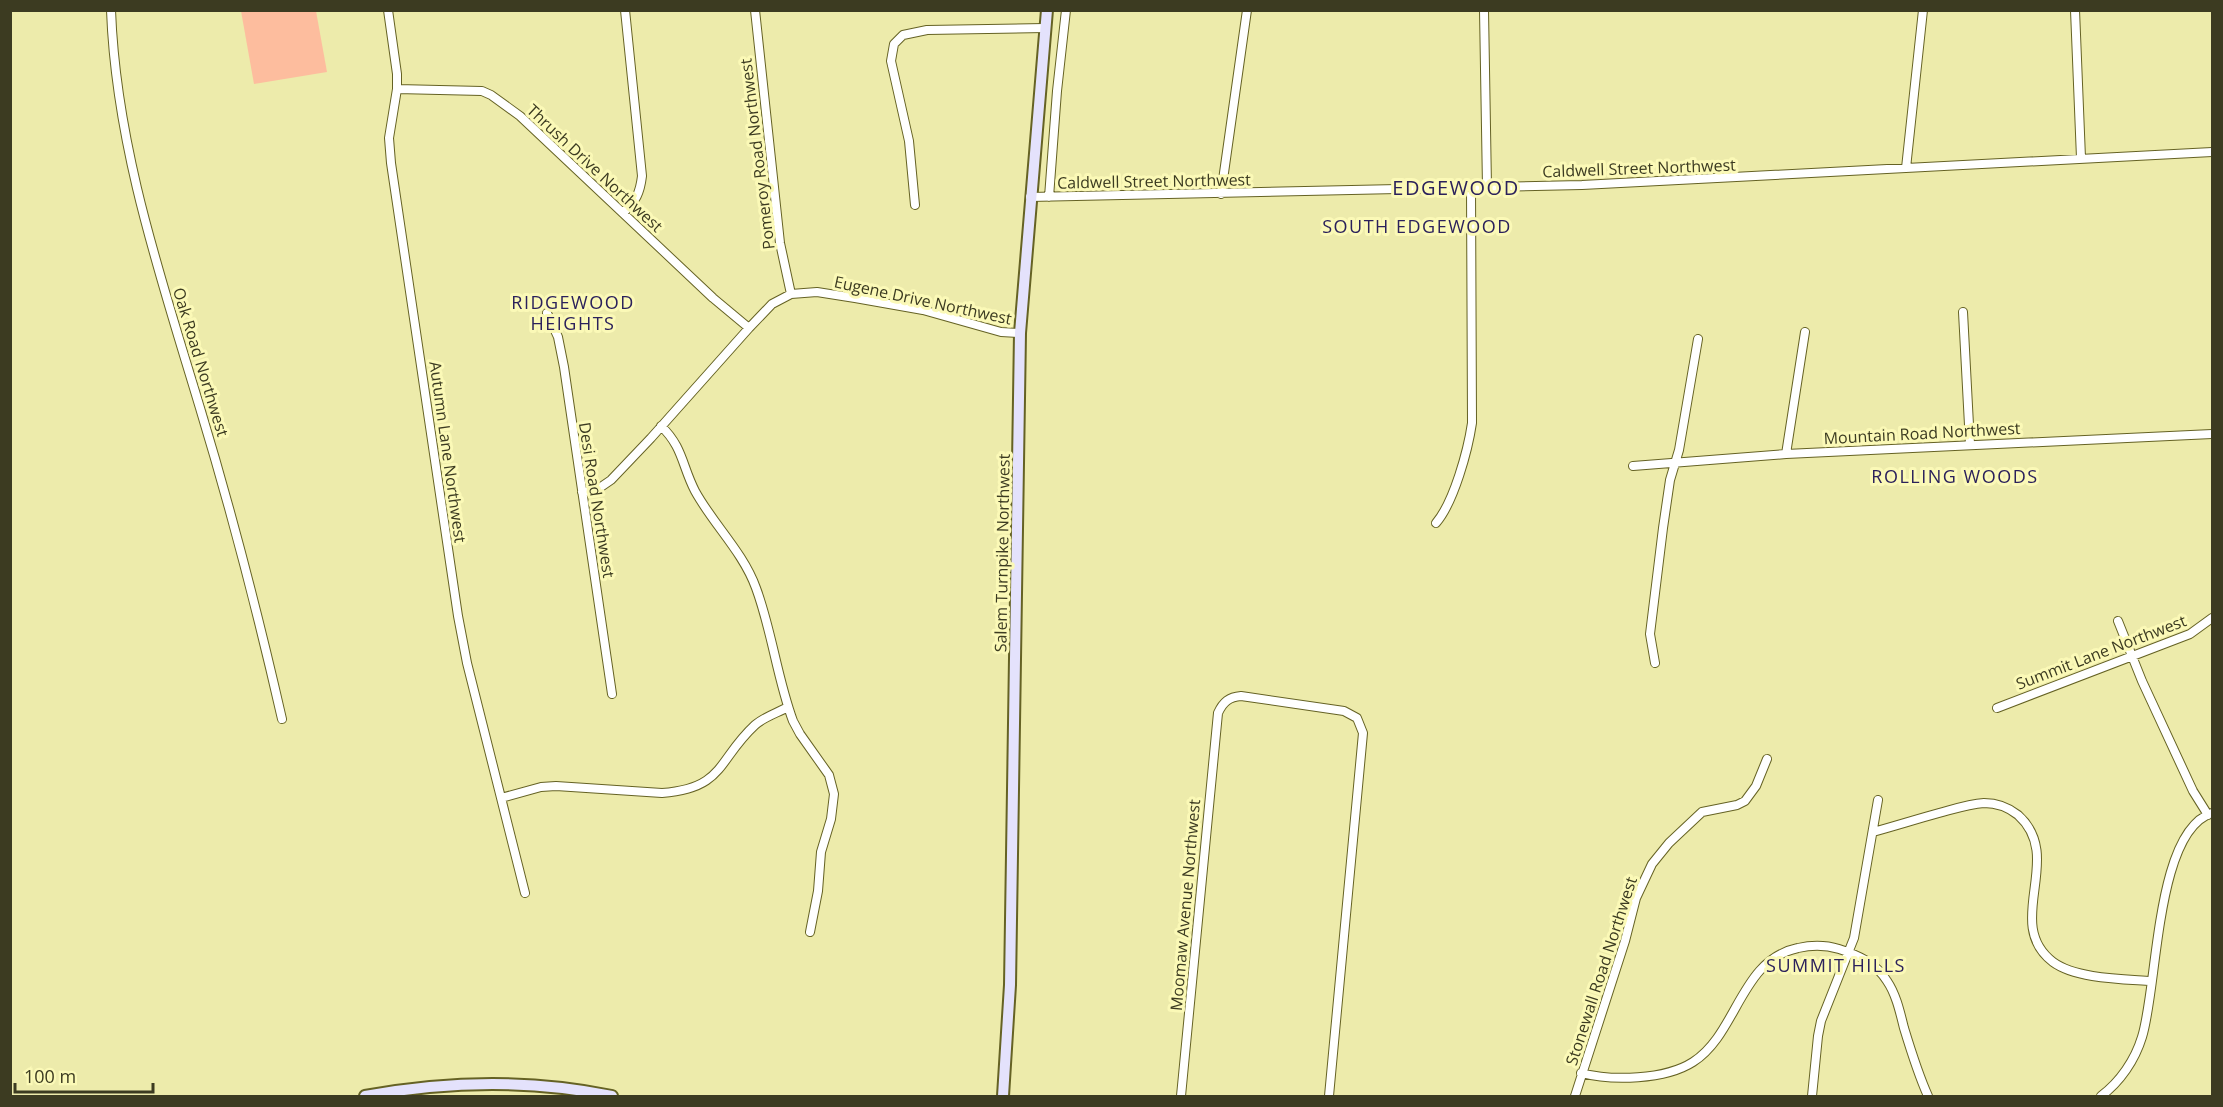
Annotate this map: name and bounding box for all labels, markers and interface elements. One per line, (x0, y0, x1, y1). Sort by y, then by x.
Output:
street label: Pomeroy Road Northwest (734, 57, 780, 251)
street label: Thrush Drive Northwest (522, 99, 668, 237)
street label: Caldwell Street Northwest (1542, 154, 1736, 182)
street label: Caldwell Street Northwest (1057, 168, 1251, 194)
district label: EDGEWOOD (1392, 174, 1520, 201)
district label: SOUTH EDGEWOOD (1322, 214, 1512, 238)
street label: Eugene Drive Northwest (832, 270, 1014, 330)
street label: Oak Road Northwest (168, 285, 234, 439)
district label: RIDGEWOOD HEIGHTS (511, 290, 635, 335)
street label: Autumn Lane Northwest (424, 360, 472, 544)
street label: Mountain Road Northwest (1823, 417, 2021, 449)
street label: Desi Road Northwest (574, 421, 620, 580)
street label: Salem Turnpike Northwest (989, 453, 1015, 652)
district label: ROLLING WOODS (1871, 464, 2039, 488)
street label: Summit Lane Northwest (2013, 609, 2190, 695)
street label: Moomaw Avenue Northwest (1165, 798, 1205, 1012)
street label: Stonewall Road Northwest (1560, 874, 1642, 1068)
district label: SUMMIT HILLS (1766, 953, 1906, 977)
scale bar (15, 1056, 153, 1094)
text: 100 m (24, 1064, 76, 1088)

